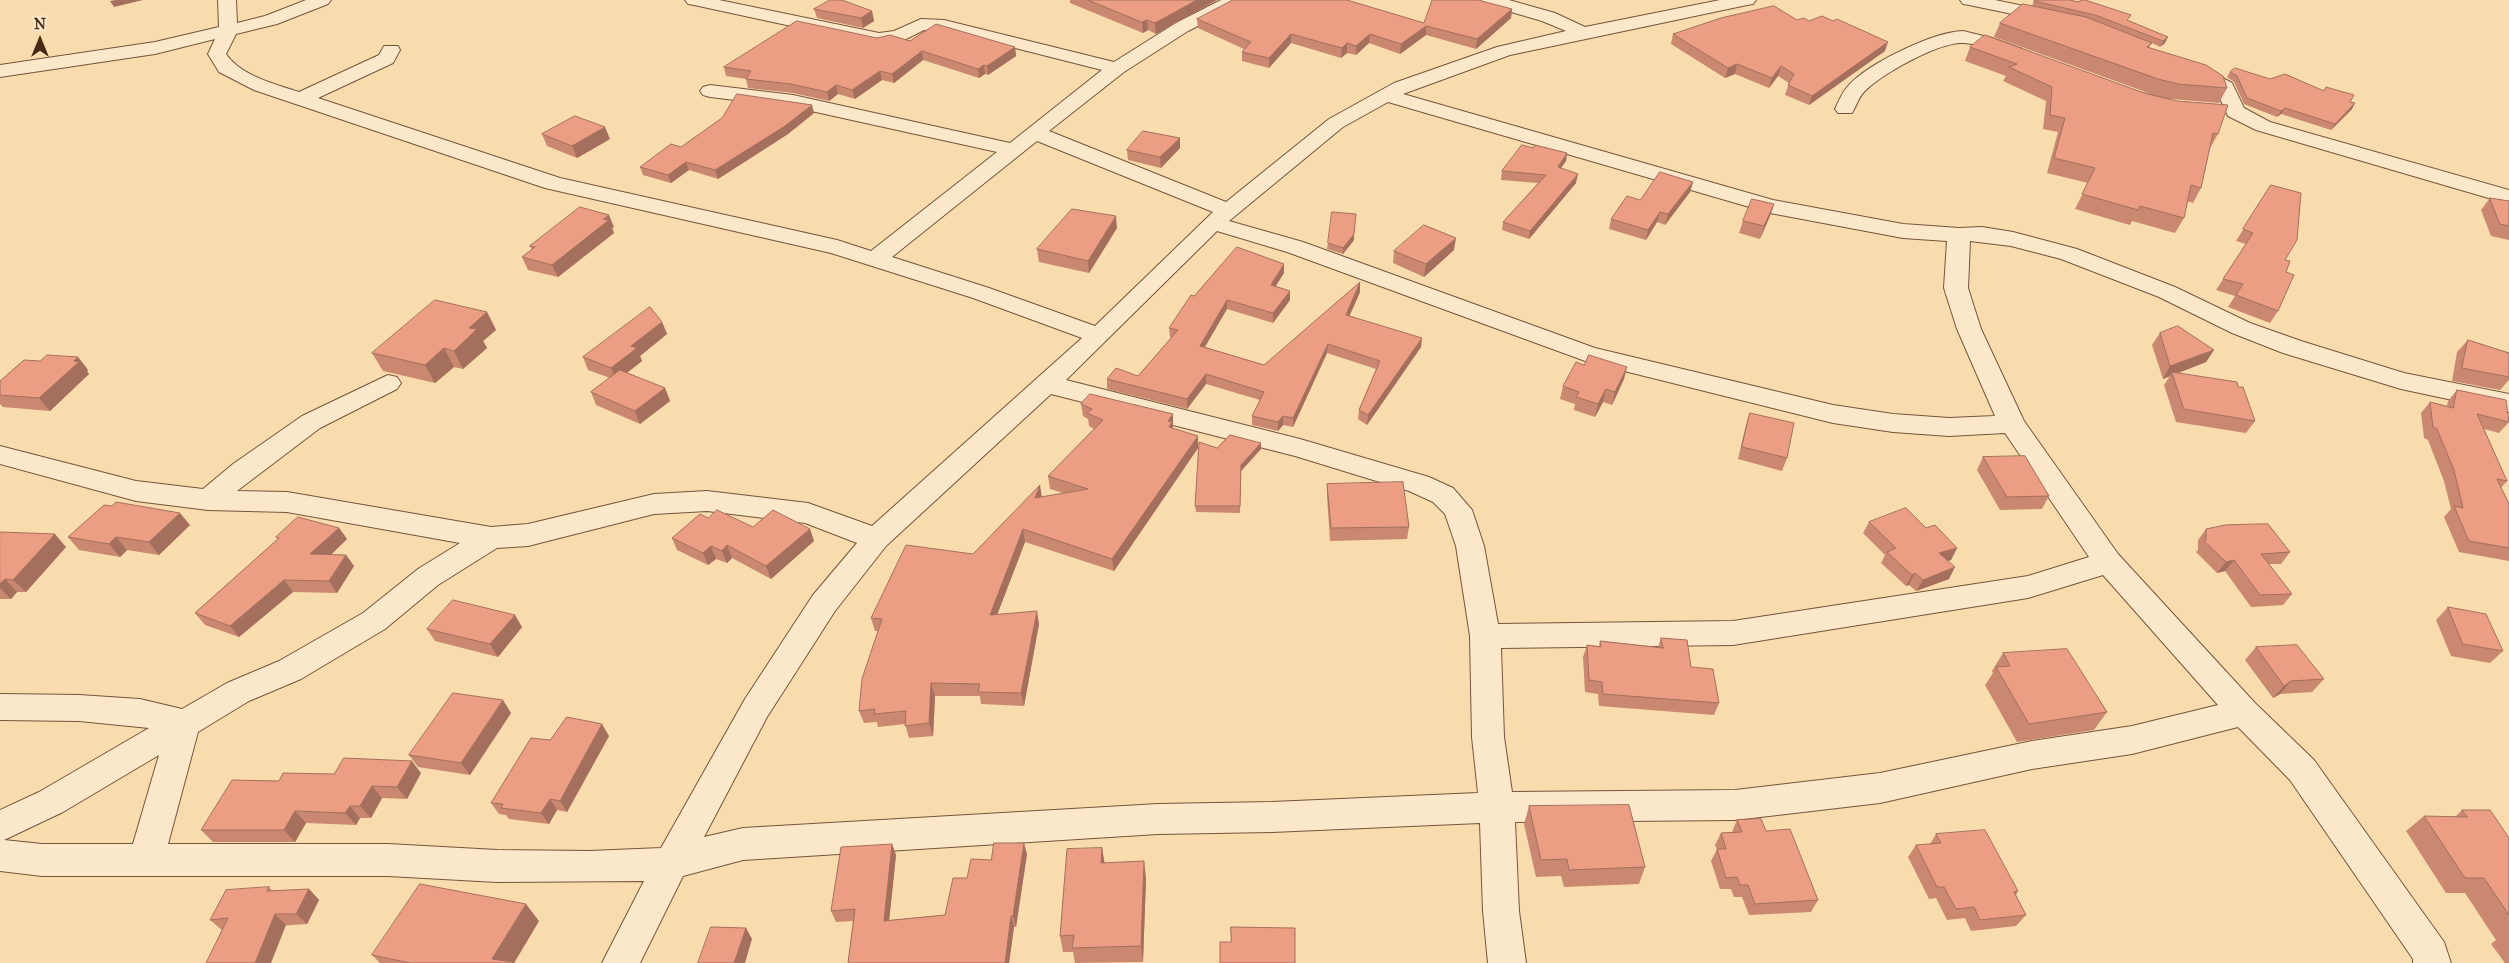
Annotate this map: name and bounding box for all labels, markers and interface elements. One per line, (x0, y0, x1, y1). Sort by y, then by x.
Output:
north arrow (15, 15, 65, 65)
text: N (34, 16, 46, 33)

